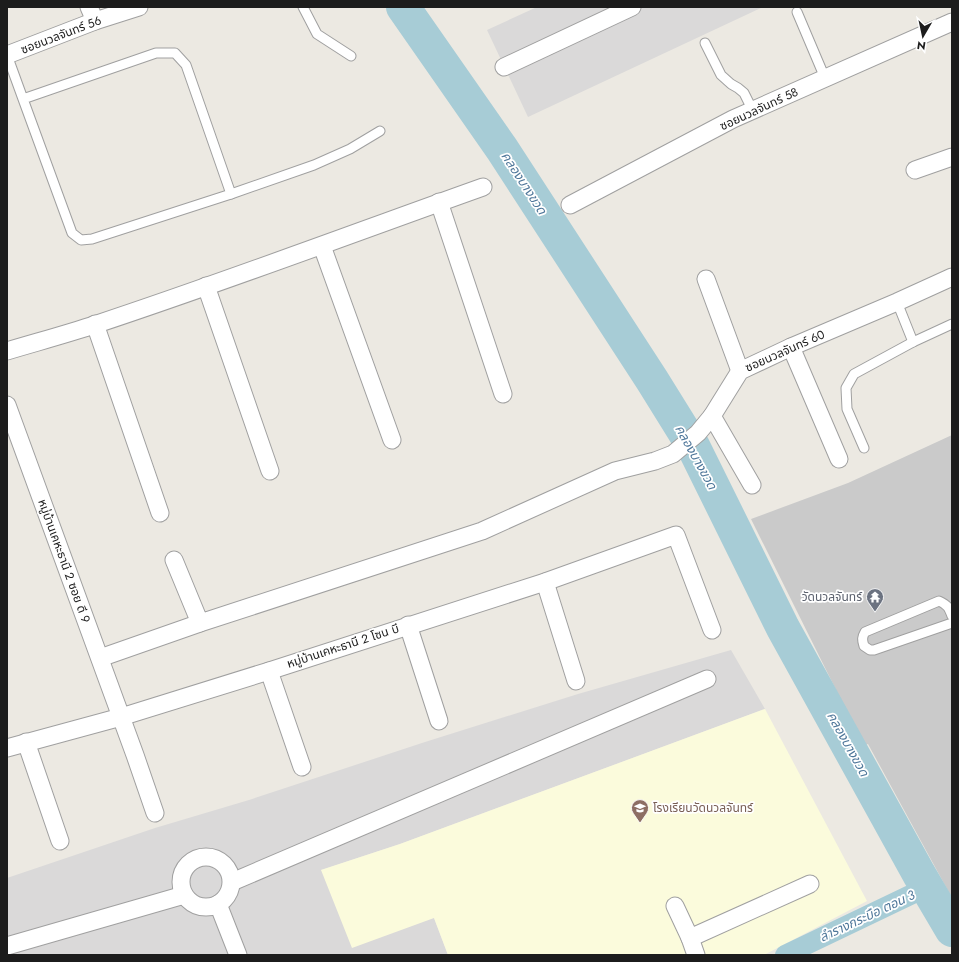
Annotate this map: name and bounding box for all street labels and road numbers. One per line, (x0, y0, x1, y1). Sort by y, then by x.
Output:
street label: ซอยนวลจันทร์ 56 (18, 11, 104, 59)
street label: ซอยนวลจันทร์ 58 (717, 83, 801, 135)
street label: ซอยนวลจันทร์ 60 (742, 325, 828, 377)
street label: หมู่บ้านเคหะธานี 2 ซอย ดี 9 (33, 496, 95, 626)
street label: หมู่บ้านเคหะธานี 2 โซน บี (285, 619, 401, 673)

